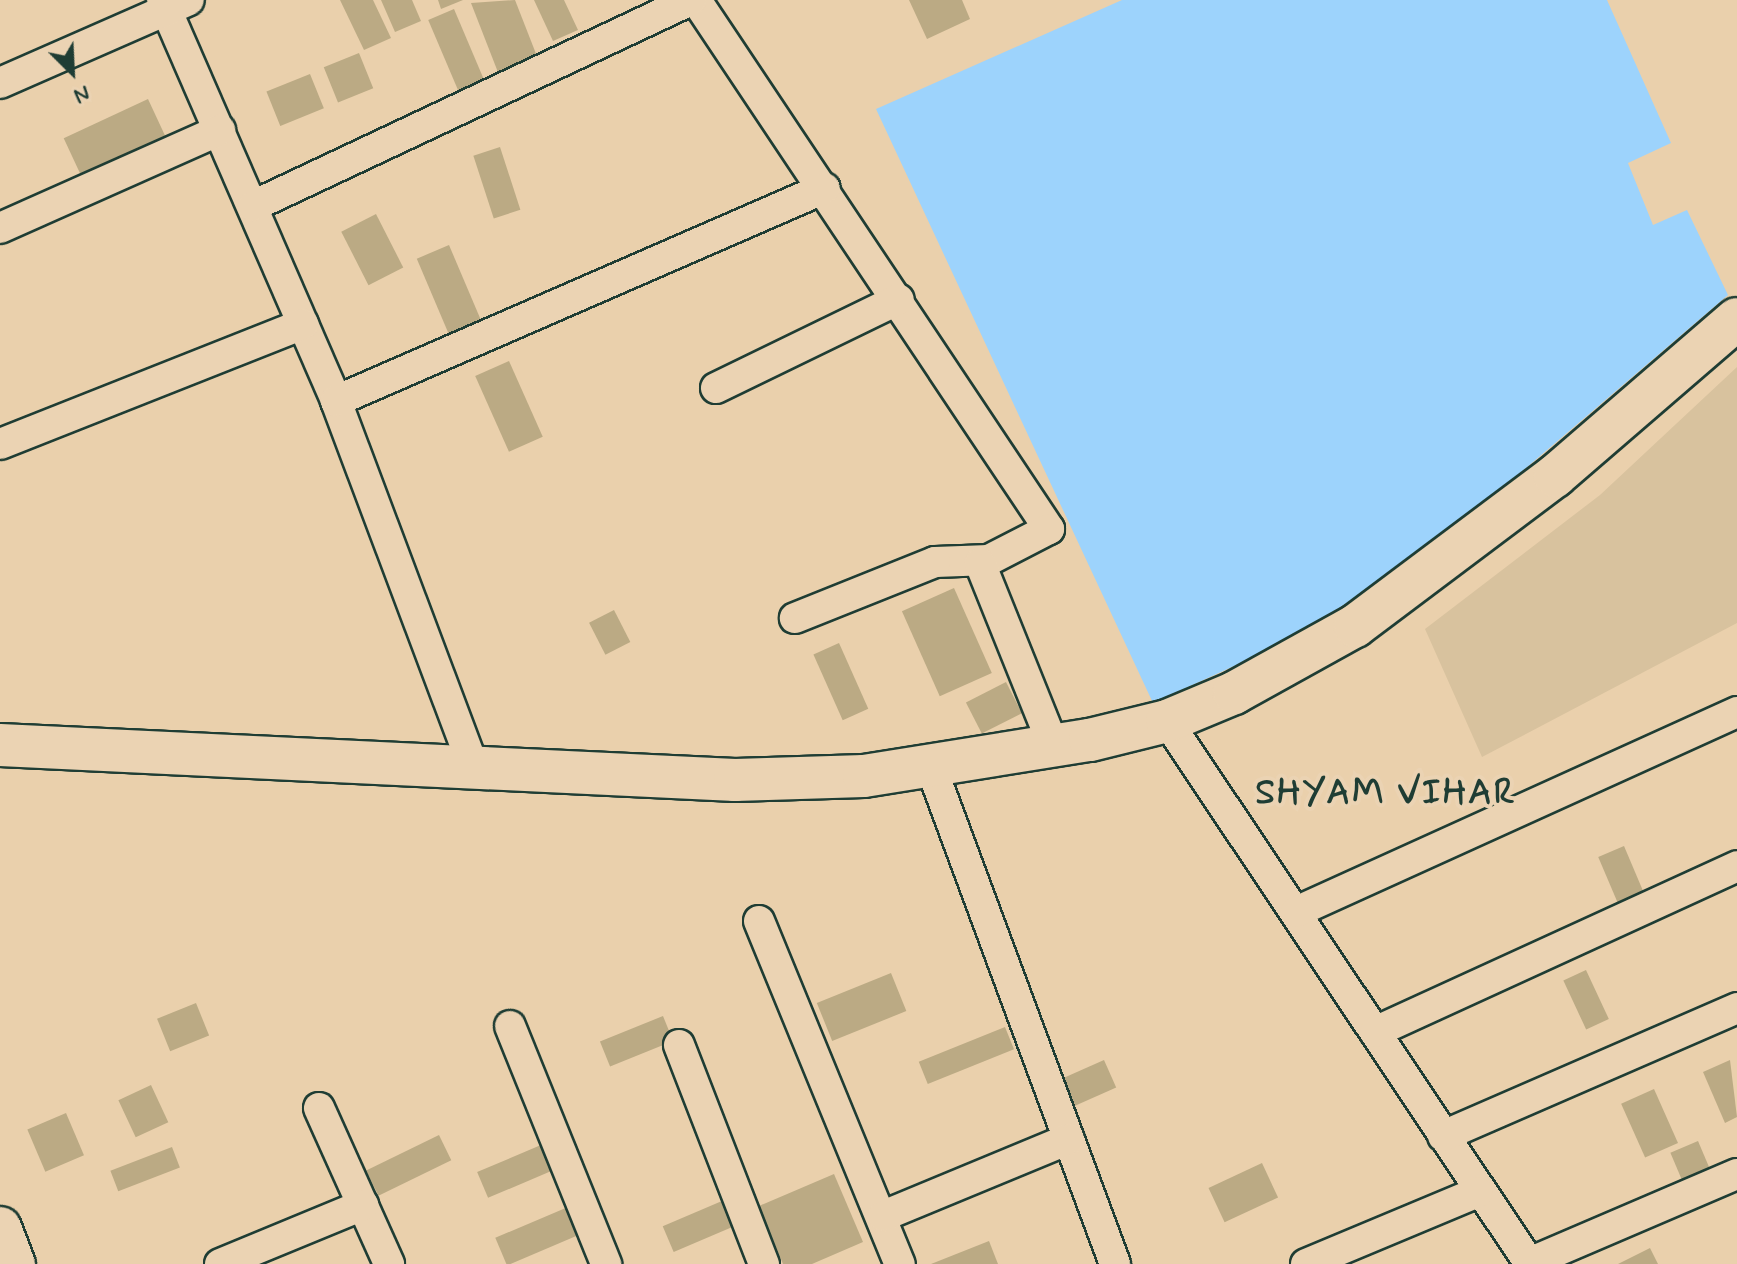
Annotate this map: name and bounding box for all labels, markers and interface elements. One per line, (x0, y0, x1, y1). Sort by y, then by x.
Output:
north arrow (32, 32, 112, 112)
text: N (69, 78, 94, 110)
district label: SHYAM VIHAR (1259, 772, 1513, 816)

